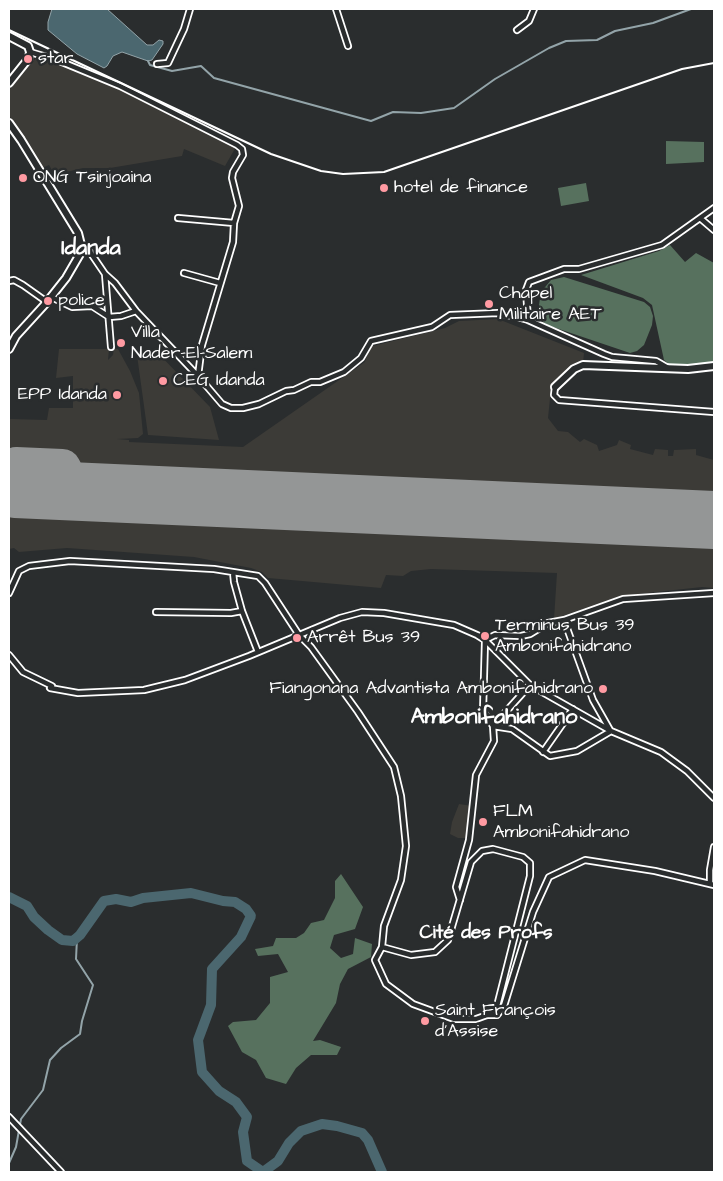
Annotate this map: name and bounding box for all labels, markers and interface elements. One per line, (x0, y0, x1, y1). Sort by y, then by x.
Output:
place label: star (38, 48, 73, 70)
marker: star (22, 53, 34, 65)
place label: ONG Tsinjoaina (33, 167, 151, 189)
marker: ONG Tsinjoaina (17, 172, 29, 184)
place label: hotel de finance (394, 177, 528, 199)
marker: hotel de finance (378, 182, 390, 194)
district label: Idanda (61, 236, 121, 262)
place label: Chapel Militaire AET (499, 283, 602, 326)
place label: police (58, 290, 105, 312)
marker: police (42, 295, 54, 307)
marker: Chapel Militaire AET (483, 298, 495, 310)
place label: Villa Nader-El-Salem (131, 322, 252, 364)
marker: Villa Nader-El-Salem (115, 337, 127, 349)
place label: CEG Idanda (173, 370, 265, 392)
marker: CEG Idanda (157, 375, 169, 387)
place label: EPP Idanda (18, 384, 107, 406)
marker: EPP Idanda (111, 389, 123, 401)
place label: Terminus Bus 39 Ambonifahidrano (495, 615, 635, 658)
place label: Arrêt Bus 39 (307, 627, 420, 649)
marker: Terminus Bus 39 Ambonifahidrano (479, 630, 491, 642)
marker: Arrêt Bus 39 (291, 632, 303, 644)
place label: Fiangonana Advantista Ambonifahidrano (269, 678, 593, 700)
marker: Fiangonana Advantista Ambonifahidrano (597, 683, 609, 695)
district label: Ambonifahidrano (411, 705, 577, 731)
place label: FLM Ambonifahidrano (493, 801, 629, 844)
marker: FLM Ambonifahidrano (477, 816, 489, 828)
district label: Cité des Profs (419, 923, 553, 945)
place label: Saint François d'Assise (435, 1000, 556, 1042)
marker: Saint François d'Assise (419, 1015, 431, 1027)

